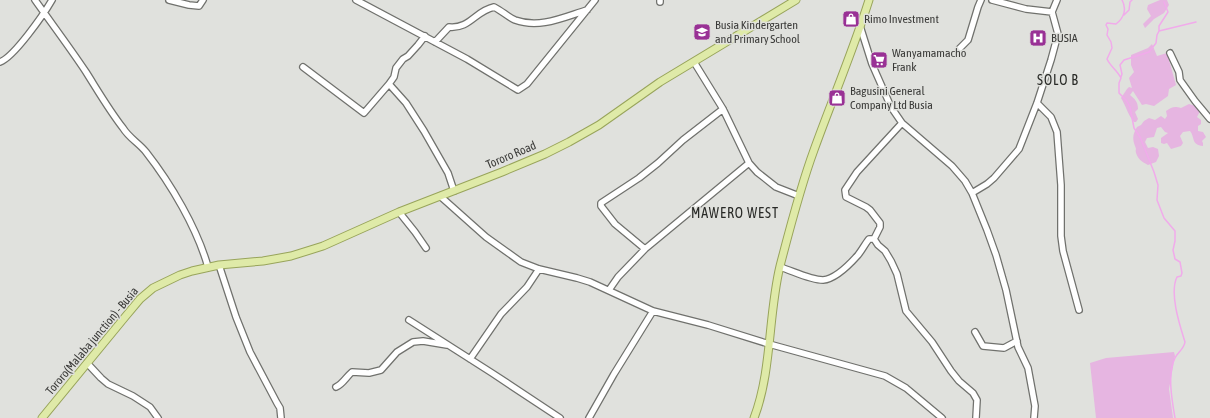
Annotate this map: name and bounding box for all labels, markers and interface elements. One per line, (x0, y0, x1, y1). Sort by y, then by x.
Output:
shop icon: Rimo Investment (841, 9, 861, 29)
place label: Rimo Investment (864, 12, 939, 26)
place label: Busia Kindergarten and Primary School (715, 18, 801, 46)
school or university icon: Busia Kindergarten and Primary School (692, 22, 712, 42)
hospital icon: BUSIA (1028, 28, 1048, 48)
place label: BUSIA (1051, 31, 1078, 45)
place label: Wanyamamacho Frank (892, 46, 967, 74)
supermarket icon: Wanyamamacho Frank (869, 50, 889, 70)
district label: SOLO B (1037, 72, 1079, 88)
place label: Bagusini General Company Ltd Busia (850, 84, 933, 112)
shop icon: Bagusini General Company Ltd Busia (827, 88, 847, 108)
street label: Tororo Road (484, 138, 538, 172)
district label: MAWERO WEST (691, 205, 779, 221)
street label: Tororo(Malaba junction) - Busia (43, 284, 141, 398)

